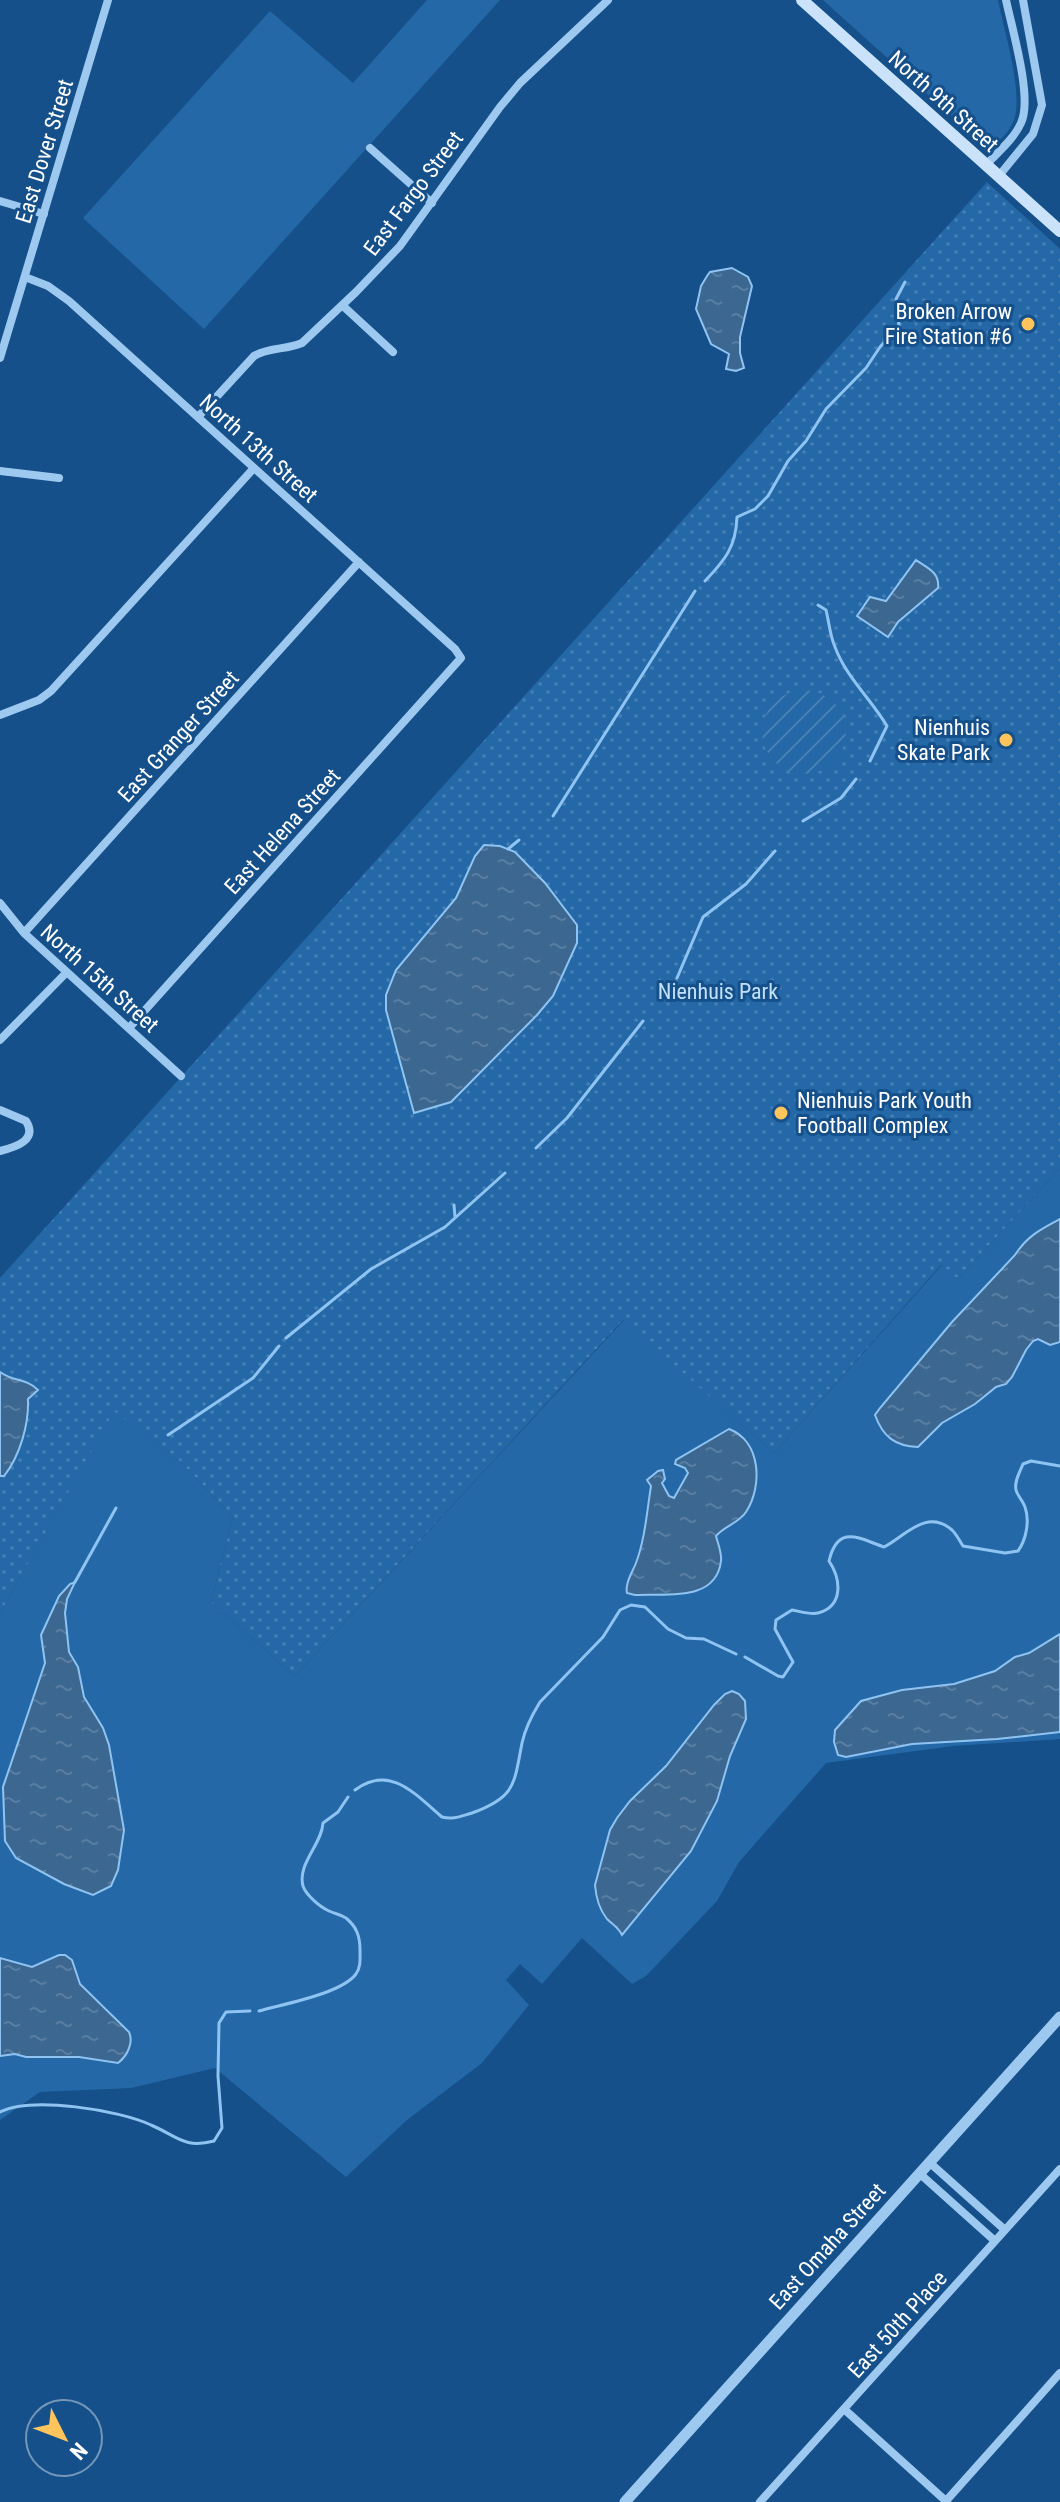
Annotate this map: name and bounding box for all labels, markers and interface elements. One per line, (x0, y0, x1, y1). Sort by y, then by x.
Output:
street label: North 9th Street (884, 46, 1004, 157)
street label: East Dover Street (11, 76, 78, 226)
street label: East Fargo Street (359, 126, 468, 260)
place label: Broken Arrow Fire Station #6 (885, 299, 1012, 349)
marker: Broken Arrow Fire Station #6 (1019, 315, 1037, 333)
street label: North 13th Street (195, 389, 323, 508)
street label: East Granger Street (113, 666, 244, 807)
place label: Nienhuis Skate Park (897, 715, 990, 765)
marker: Nienhuis Skate Park (997, 731, 1015, 749)
street label: East Helena Street (219, 763, 345, 899)
street label: North 15th Street (36, 919, 164, 1038)
park label: Nienhuis Park (658, 979, 778, 1004)
place label: Nienhuis Park Youth Football Complex (797, 1088, 972, 1138)
marker: Nienhuis Park Youth Football Complex (772, 1104, 790, 1122)
street label: East Omaha Street (764, 2178, 891, 2315)
street label: East 50th Place (843, 2266, 952, 2383)
north arrow (24, 2398, 104, 2478)
text: N (65, 2438, 92, 2464)

